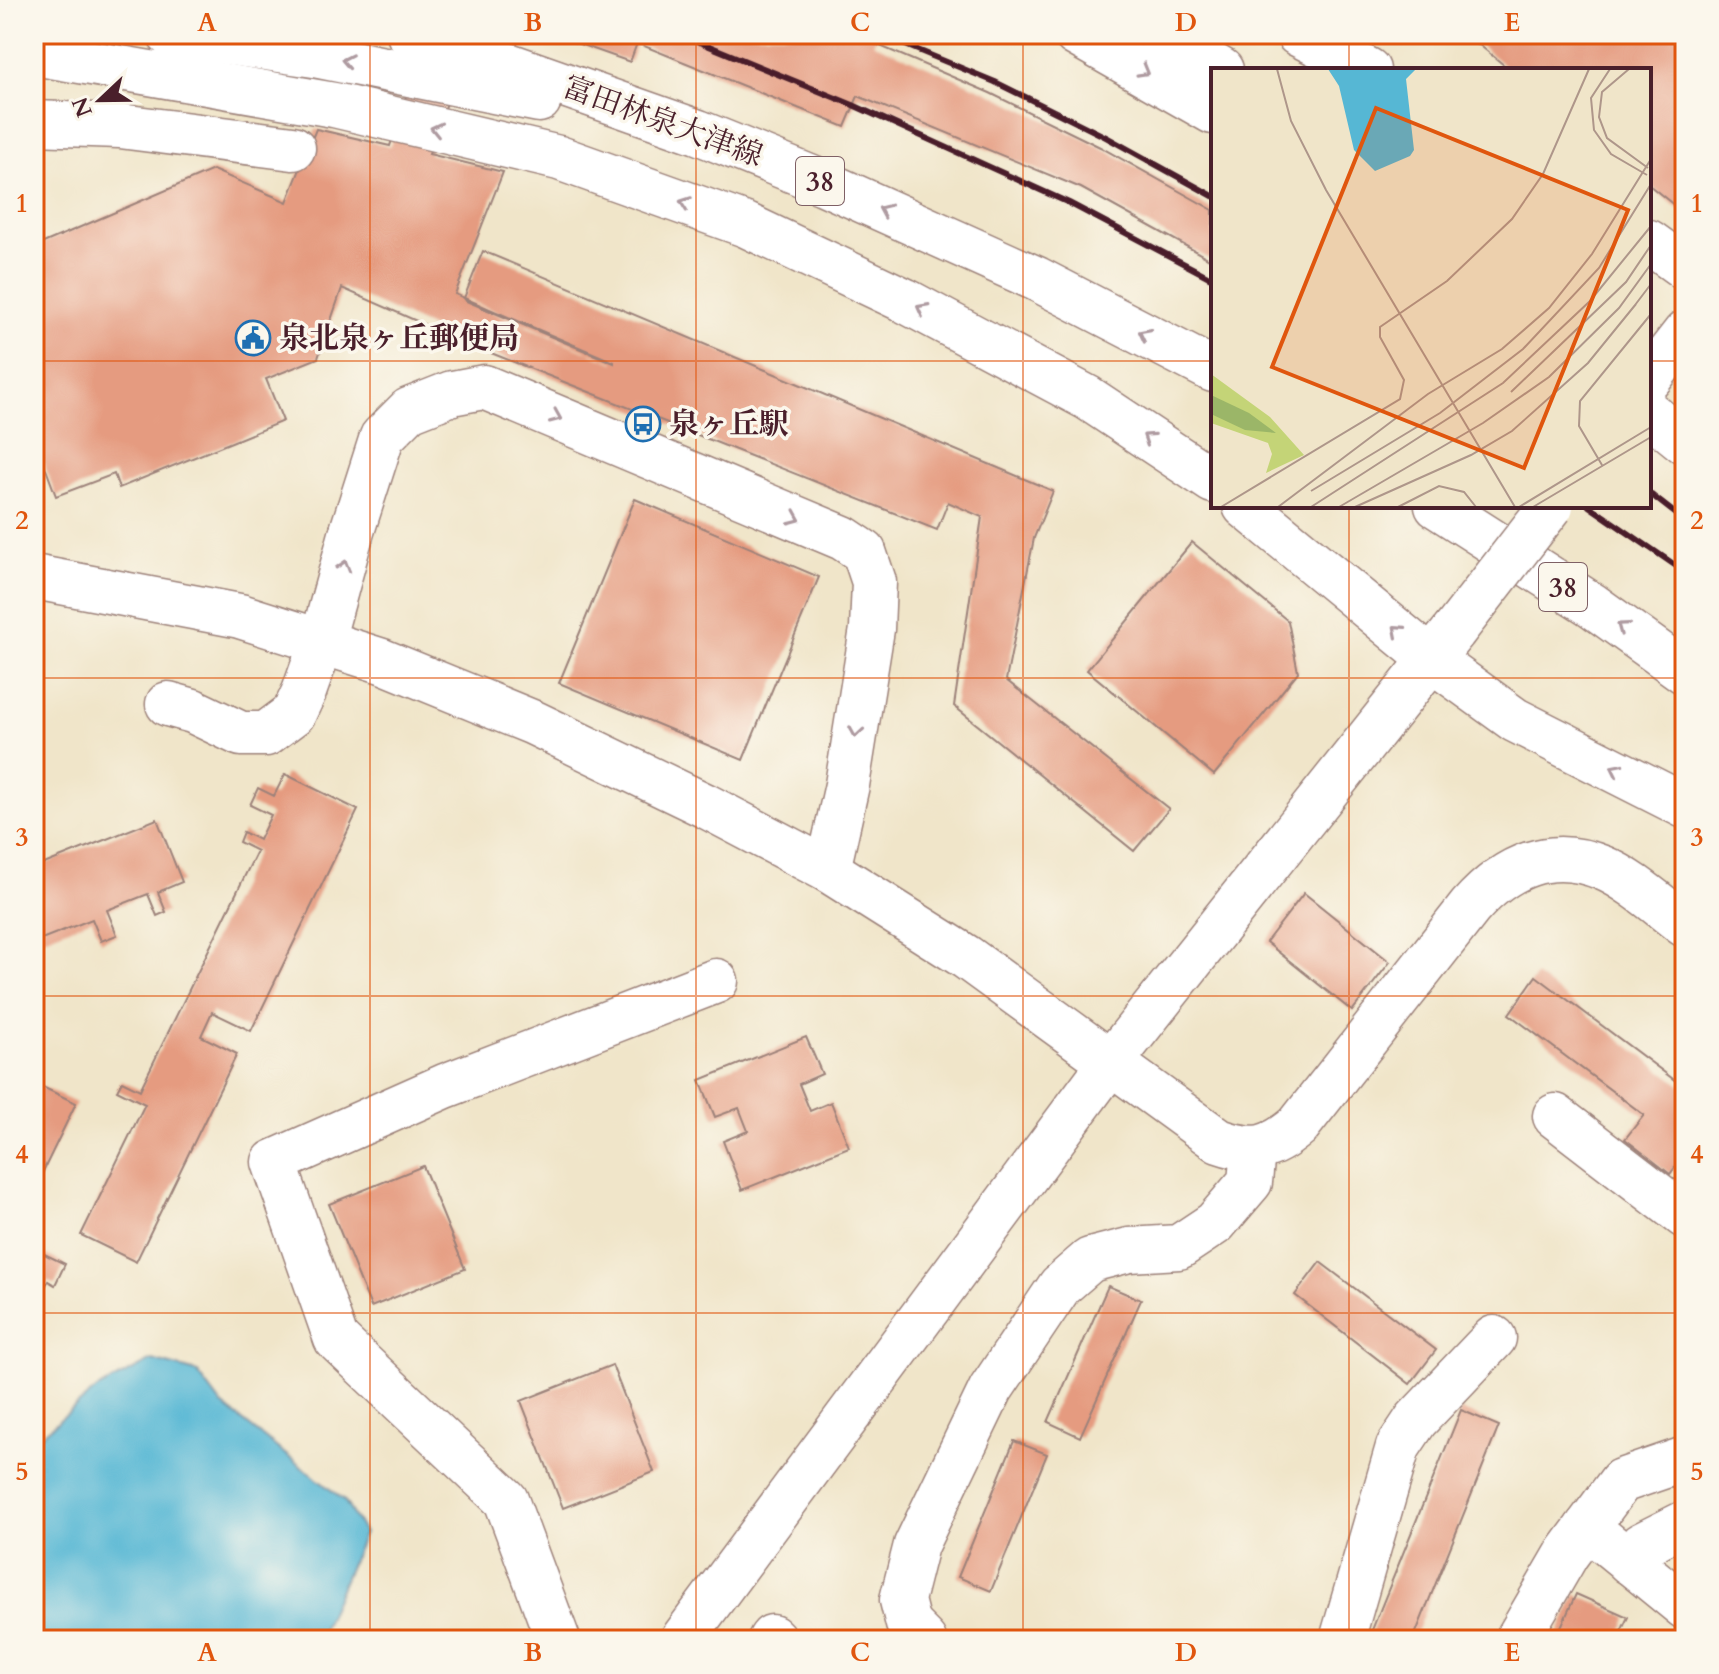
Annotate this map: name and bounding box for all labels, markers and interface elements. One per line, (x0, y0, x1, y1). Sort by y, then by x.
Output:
text: A (197, 5, 217, 40)
text: B (524, 5, 542, 40)
text: C (850, 5, 870, 40)
text: D (1175, 5, 1197, 40)
text: E (1504, 5, 1520, 40)
one-way arrow (340, 54, 354, 71)
north arrow (60, 60, 140, 140)
one-way arrow (1135, 61, 1150, 77)
street label: 富田林泉大津線 (557, 66, 769, 177)
inset map (1211, 68, 1651, 508)
text: N (65, 93, 100, 122)
one-way arrow (430, 121, 444, 138)
road number: 38 (796, 157, 844, 205)
text: 1 (15, 186, 29, 221)
text: 1 (1690, 186, 1704, 221)
one-way arrow (679, 196, 693, 213)
one-way arrow (878, 204, 892, 220)
one-way arrow (916, 304, 930, 319)
place label: 泉北泉ヶ丘郵便局 (279, 318, 519, 359)
public building icon: 泉北泉ヶ丘郵便局 (234, 319, 272, 357)
one-way arrow (1137, 329, 1152, 344)
place label: 泉ヶ丘駅 (669, 404, 789, 445)
bus stop icon: 泉ヶ丘駅 (624, 405, 662, 443)
one-way arrow (548, 407, 562, 424)
one-way arrow (1142, 432, 1157, 447)
text: 2 (15, 503, 29, 538)
text: 2 (1690, 503, 1704, 538)
one-way arrow (787, 508, 801, 524)
one-way arrow (335, 559, 351, 573)
road number: 38 (1539, 563, 1587, 611)
one-way arrow (1616, 622, 1630, 636)
one-way arrow (1393, 625, 1407, 640)
one-way arrow (848, 725, 865, 739)
one-way arrow (1610, 763, 1624, 779)
text: 3 (15, 820, 29, 855)
text: 3 (1690, 820, 1704, 855)
text: 4 (15, 1137, 29, 1172)
text: 4 (1690, 1137, 1704, 1172)
text: 5 (15, 1454, 29, 1489)
text: 5 (1690, 1454, 1704, 1489)
text: A (197, 1635, 217, 1670)
text: B (524, 1635, 542, 1670)
text: C (850, 1635, 870, 1670)
text: D (1175, 1635, 1197, 1670)
text: E (1504, 1635, 1520, 1670)

